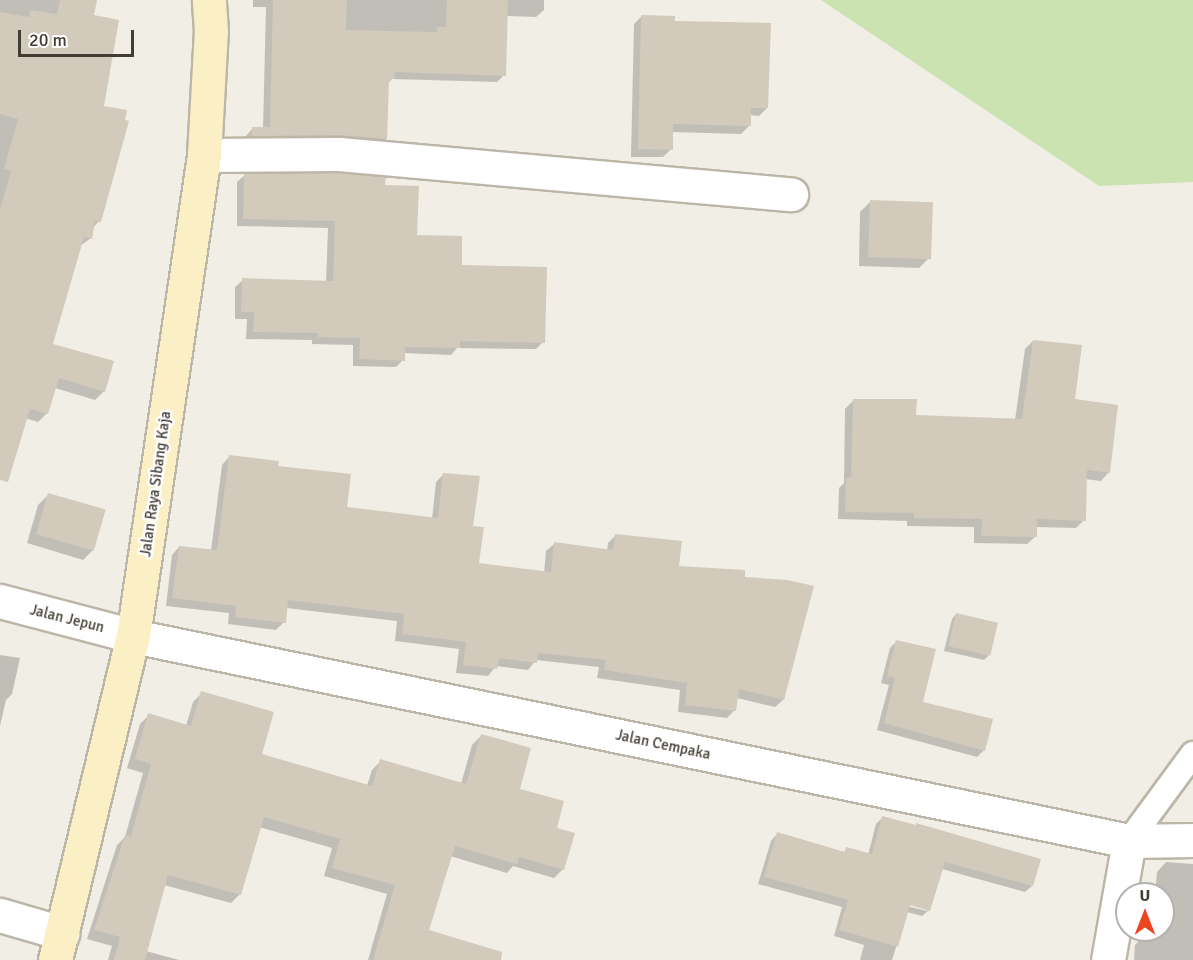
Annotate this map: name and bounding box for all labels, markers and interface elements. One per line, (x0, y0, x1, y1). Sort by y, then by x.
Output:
scale bar (21, 18, 136, 56)
text: 20 m (29, 29, 67, 51)
street label: Jalan Raya Sibang Kaja (137, 410, 175, 558)
street label: Jalan Jepun (28, 601, 106, 637)
street label: Jalan Cempaka (614, 726, 712, 764)
north arrow (1115, 882, 1175, 942)
text: U (1140, 886, 1150, 906)

